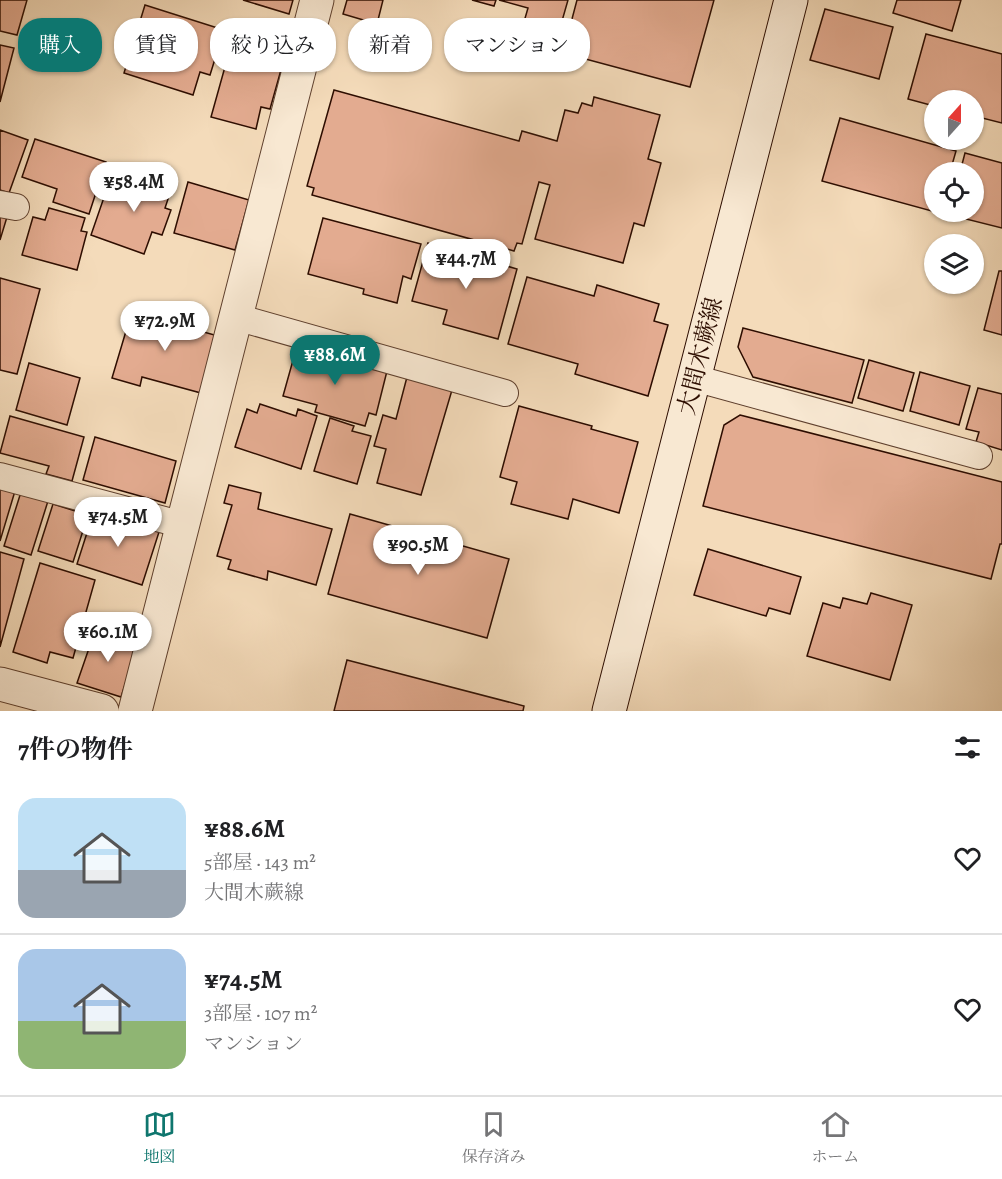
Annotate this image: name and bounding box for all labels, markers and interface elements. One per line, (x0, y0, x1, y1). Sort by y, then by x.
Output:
chip: 購入 (18, 18, 102, 72)
chip: 賃貸 (114, 18, 198, 72)
chip: 絞り込み (210, 18, 336, 72)
chip: 新着 (348, 18, 432, 72)
chip: マンション (444, 18, 590, 72)
north arrow (924, 90, 984, 150)
map controls (924, 90, 984, 294)
pin: ¥58.4M (85, 162, 183, 213)
button: locate (924, 162, 984, 222)
text: ¥58.4M (103, 168, 165, 195)
button: layers (924, 234, 984, 294)
pin: ¥44.7M (417, 239, 515, 290)
text: ¥44.7M (435, 245, 497, 272)
street label: 大間木蕨線 (670, 294, 730, 418)
pin: ¥72.9M (116, 301, 214, 352)
text: ¥72.9M (134, 307, 196, 334)
pin: ¥88.6M (286, 335, 384, 386)
text: ¥88.6M (304, 341, 366, 368)
pin: ¥74.5M (69, 497, 167, 548)
text: ¥74.5M (88, 503, 148, 530)
pin: ¥90.5M (369, 525, 467, 576)
text: ¥90.5M (387, 531, 449, 558)
pin: ¥60.1M (59, 612, 157, 663)
text: ¥60.1M (78, 618, 138, 645)
icon: filters (951, 731, 984, 764)
text: 7件の物件 (18, 732, 133, 767)
text: ¥88.6M (204, 811, 285, 846)
icon: home (66, 822, 138, 894)
icon: heart (951, 842, 984, 875)
text: 5部屋 · 143 m² (204, 849, 316, 876)
text: 大間木蕨線 (204, 879, 304, 906)
text: ¥74.5M (204, 962, 282, 997)
icon: home (66, 973, 138, 1045)
icon: heart (951, 993, 984, 1026)
text: 3部屋 · 107 m² (204, 1000, 317, 1027)
text: マンション (204, 1030, 303, 1057)
tab: 地図 (143, 1108, 176, 1168)
tab: 保存済み (461, 1108, 526, 1168)
tab: ホーム (811, 1108, 859, 1168)

